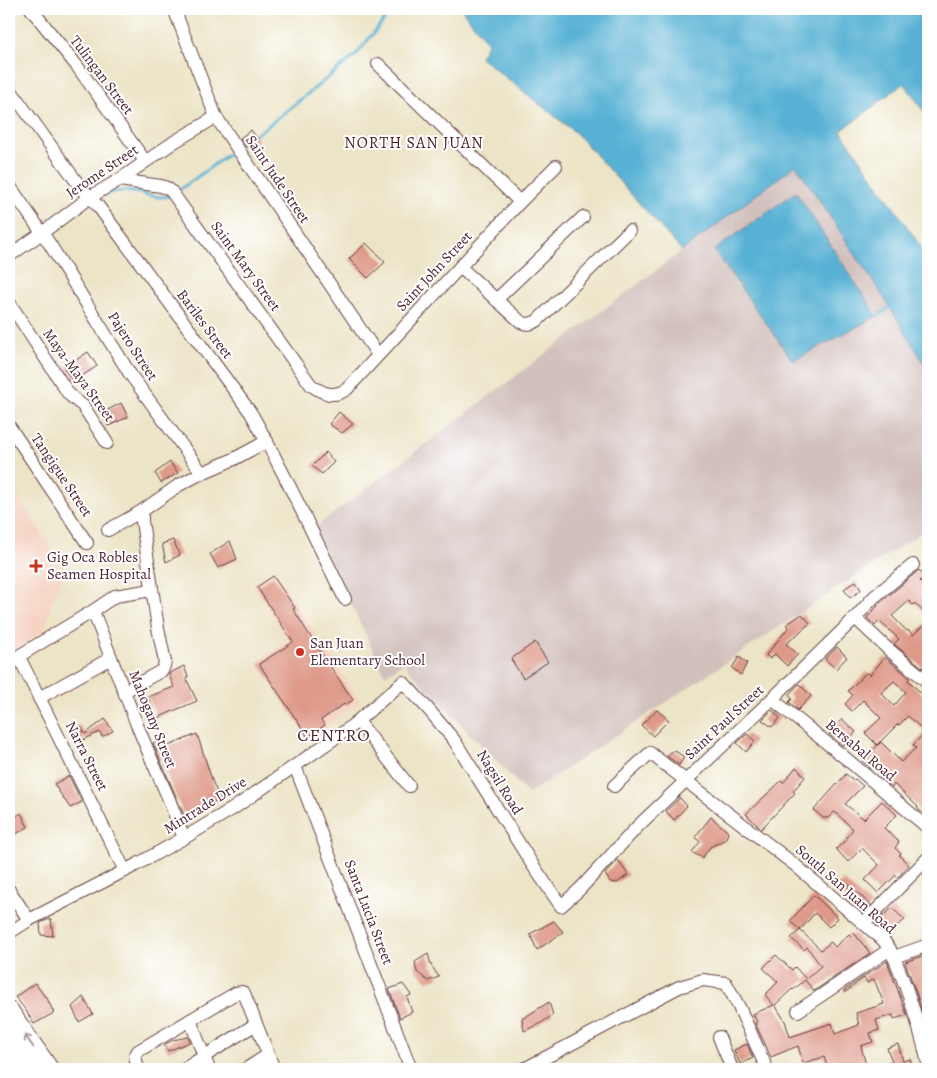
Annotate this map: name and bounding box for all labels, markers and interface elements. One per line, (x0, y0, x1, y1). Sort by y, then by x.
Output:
street label: Tulingan Street (66, 31, 138, 119)
street label: Saint Jude Street (241, 131, 315, 227)
district label: NORTH SAN JUAN (344, 132, 484, 154)
street label: Jerome Street (62, 139, 142, 203)
street label: Saint Mary Street (206, 217, 286, 315)
street label: Saint John Street (392, 227, 476, 315)
street label: Bariles Street (172, 285, 238, 363)
street label: Pajero Street (103, 308, 163, 384)
street label: Maya-Maya Street (38, 324, 120, 426)
street label: Tangigue Street (27, 429, 97, 521)
place label: Gig Oca Robles Seamen Hospital (47, 547, 151, 584)
marker: Gig Oca Robles Seamen Hospital (29, 559, 43, 573)
place label: San Juan Elementary School (310, 633, 425, 670)
marker: San Juan Elementary School (294, 646, 306, 658)
street label: Mahogany Street (124, 667, 182, 771)
street label: Saint Paul Street (680, 680, 768, 764)
street label: Bersabal Road (821, 714, 901, 786)
street label: Narra Street (61, 718, 113, 794)
district label: CENTRO (297, 723, 371, 747)
street label: Nagsil Road (472, 746, 528, 819)
street label: Mintrade Drive (160, 771, 250, 838)
street label: South San Juan Road (792, 840, 901, 939)
street label: Santa Lucia Street (340, 857, 398, 967)
one-way arrow (24, 1034, 34, 1048)

